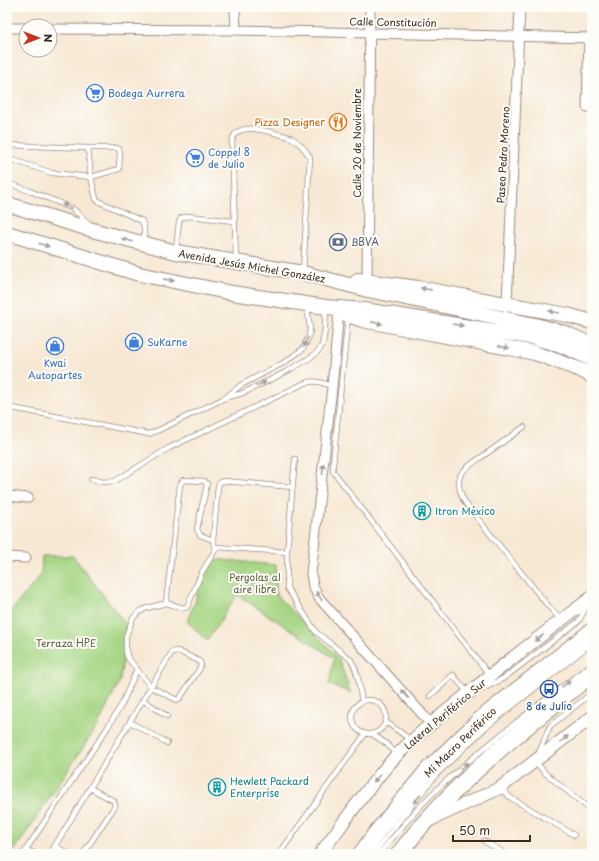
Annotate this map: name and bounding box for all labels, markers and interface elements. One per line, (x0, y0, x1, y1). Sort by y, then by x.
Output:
street label: Calle Constitución (349, 13, 437, 30)
north arrow (18, 18, 58, 58)
text: N (40, 34, 57, 43)
supermarket icon: Bodega Aurrera (85, 83, 105, 103)
place label: Bodega Aurrera (108, 85, 186, 100)
street label: Calle 20 de Noviembre (349, 88, 364, 198)
street label: Paseo Pedro Moreno (492, 106, 513, 204)
restaurant icon: Pizza Designer (328, 112, 348, 132)
place label: Pizza Designer (254, 114, 325, 129)
place label: Coppel 8 de Julio (208, 144, 250, 171)
supermarket icon: Coppel 8 de Julio (185, 148, 205, 168)
one-way arrow (61, 203, 72, 209)
bank icon: BBVA (328, 232, 348, 252)
place label: BBVA (351, 234, 379, 249)
one-way arrow (120, 237, 132, 243)
one-way arrow (39, 242, 51, 248)
street label: Avenida Jesús Michel González (178, 245, 327, 286)
one-way arrow (163, 277, 175, 283)
one-way arrow (420, 286, 432, 292)
one-way arrow (548, 309, 560, 315)
one-way arrow (371, 320, 383, 326)
one-way arrow (452, 322, 464, 328)
shop icon: SuKarne (124, 332, 144, 352)
place label: SuKarne (147, 334, 188, 349)
shop icon: Kwai Autopartes (45, 336, 65, 356)
one-way arrow (303, 336, 309, 348)
one-way arrow (498, 344, 511, 350)
place label: Kwai Autopartes (28, 355, 82, 382)
one-way arrow (255, 381, 267, 387)
one-way arrow (320, 463, 326, 475)
building icon: Itron México (412, 501, 432, 521)
place label: Itron México (435, 503, 495, 518)
park label: Pergolas al aire libre (229, 569, 281, 596)
one-way arrow (316, 591, 323, 602)
one-way arrow (533, 633, 544, 642)
park label: Terraza HPE (36, 635, 96, 650)
street label: Lateral Periférico Sur (400, 674, 489, 753)
bus stop icon: 8 de Julio (539, 679, 559, 699)
one-way arrow (560, 680, 571, 688)
one-way arrow (400, 689, 409, 700)
place label: 8 de Julio (526, 698, 572, 713)
street label: Mi Macro Periférico (420, 703, 499, 780)
one-way arrow (559, 734, 570, 743)
one-way arrow (459, 761, 470, 770)
one-way arrow (373, 772, 382, 783)
place label: Hewlett Packard Enterprise (230, 773, 309, 800)
building icon: Hewlett Packard Enterprise (207, 777, 227, 797)
one-way arrow (413, 793, 421, 804)
scale bar (453, 817, 530, 843)
text: 50 m (459, 821, 490, 839)

